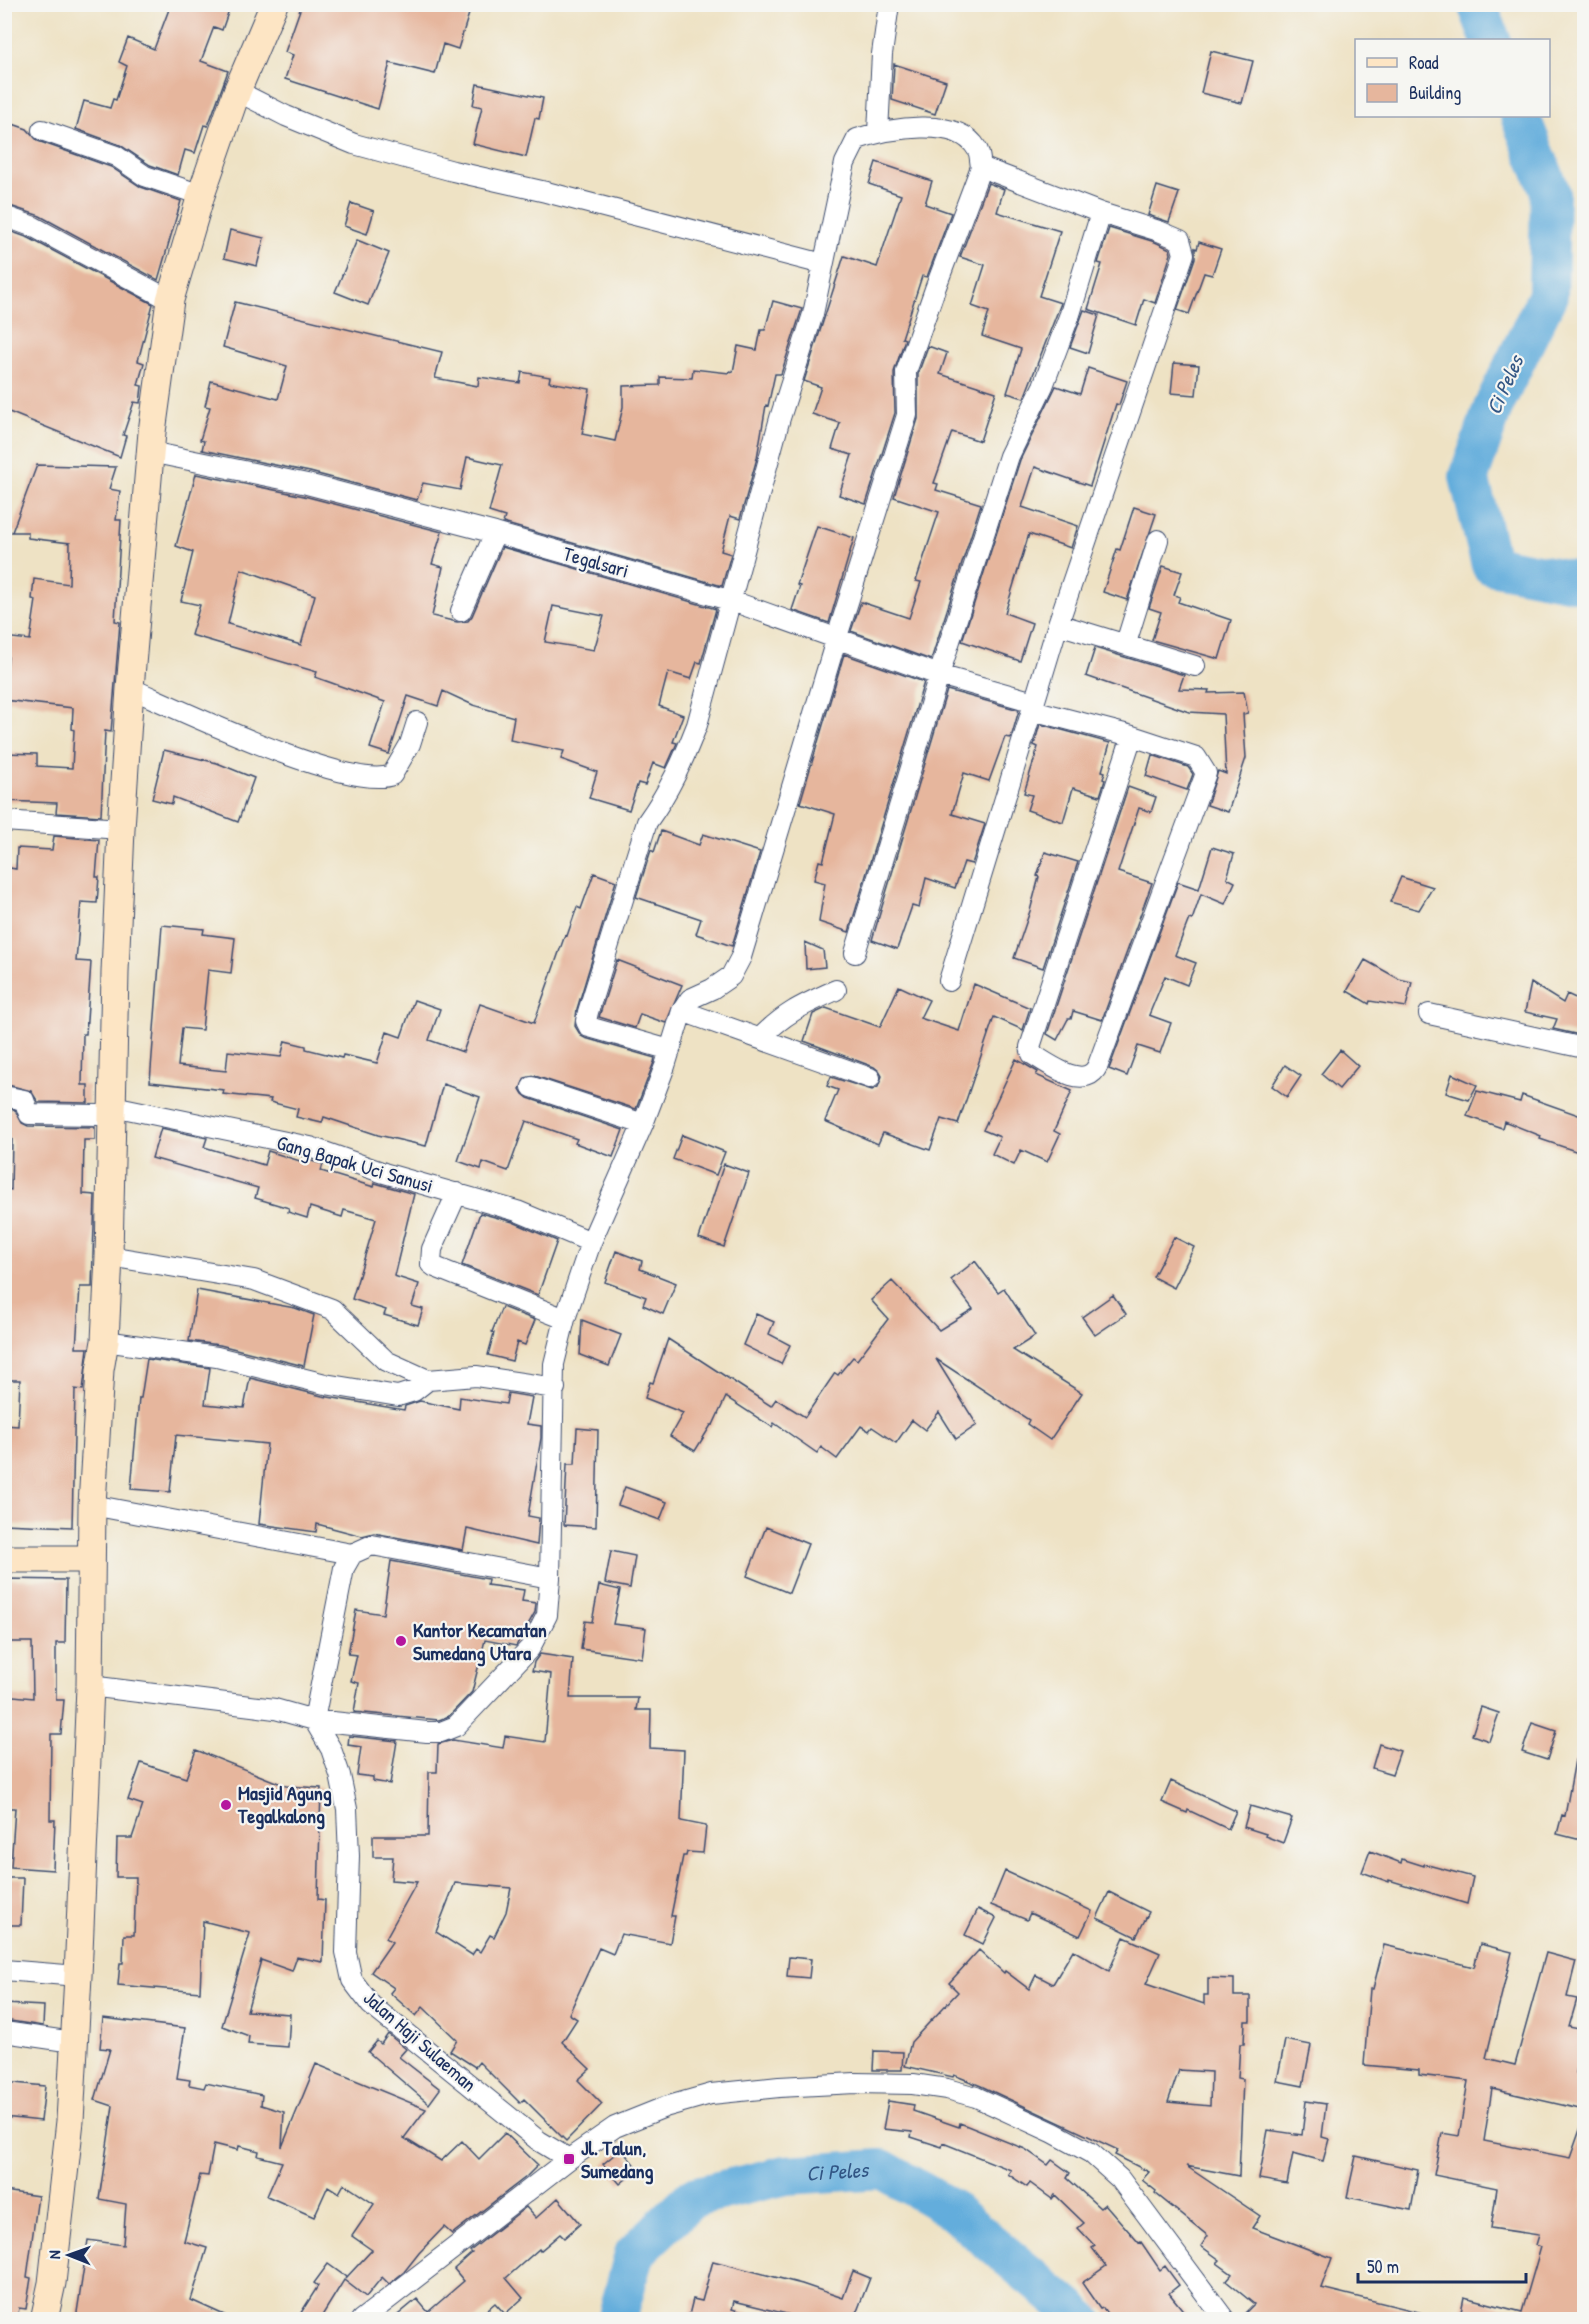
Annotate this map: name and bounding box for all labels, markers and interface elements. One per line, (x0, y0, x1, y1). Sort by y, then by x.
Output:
legend (1355, 39, 1550, 117)
text: Road (1409, 50, 1439, 75)
text: Building (1409, 80, 1461, 105)
water label: Ci Peles (1479, 349, 1531, 419)
street label: Tegalsari (560, 539, 632, 584)
street label: Gang Bapak Uci Sanusi (274, 1128, 436, 1199)
place label: Kantor Kecamatan Sumedang Utara (413, 1616, 547, 1667)
marker: Kantor Kecamatan Sumedang Utara (394, 1634, 408, 1648)
place label: Masjid Agung Tegalkalong (237, 1779, 332, 1830)
marker: Masjid Agung Tegalkalong (219, 1798, 233, 1812)
street label: Jalan Haji Sulaeman (358, 1984, 483, 2097)
place label: Jl. Talun, Sumedang (581, 2134, 653, 2185)
marker: Jl. Talun, Sumedang (562, 2152, 576, 2166)
water label: Ci Peles (805, 2155, 871, 2188)
north arrow (39, 2225, 99, 2285)
scale bar (1358, 2246, 1526, 2284)
text: N (43, 2250, 65, 2259)
text: 50 m (1367, 2254, 1399, 2279)

